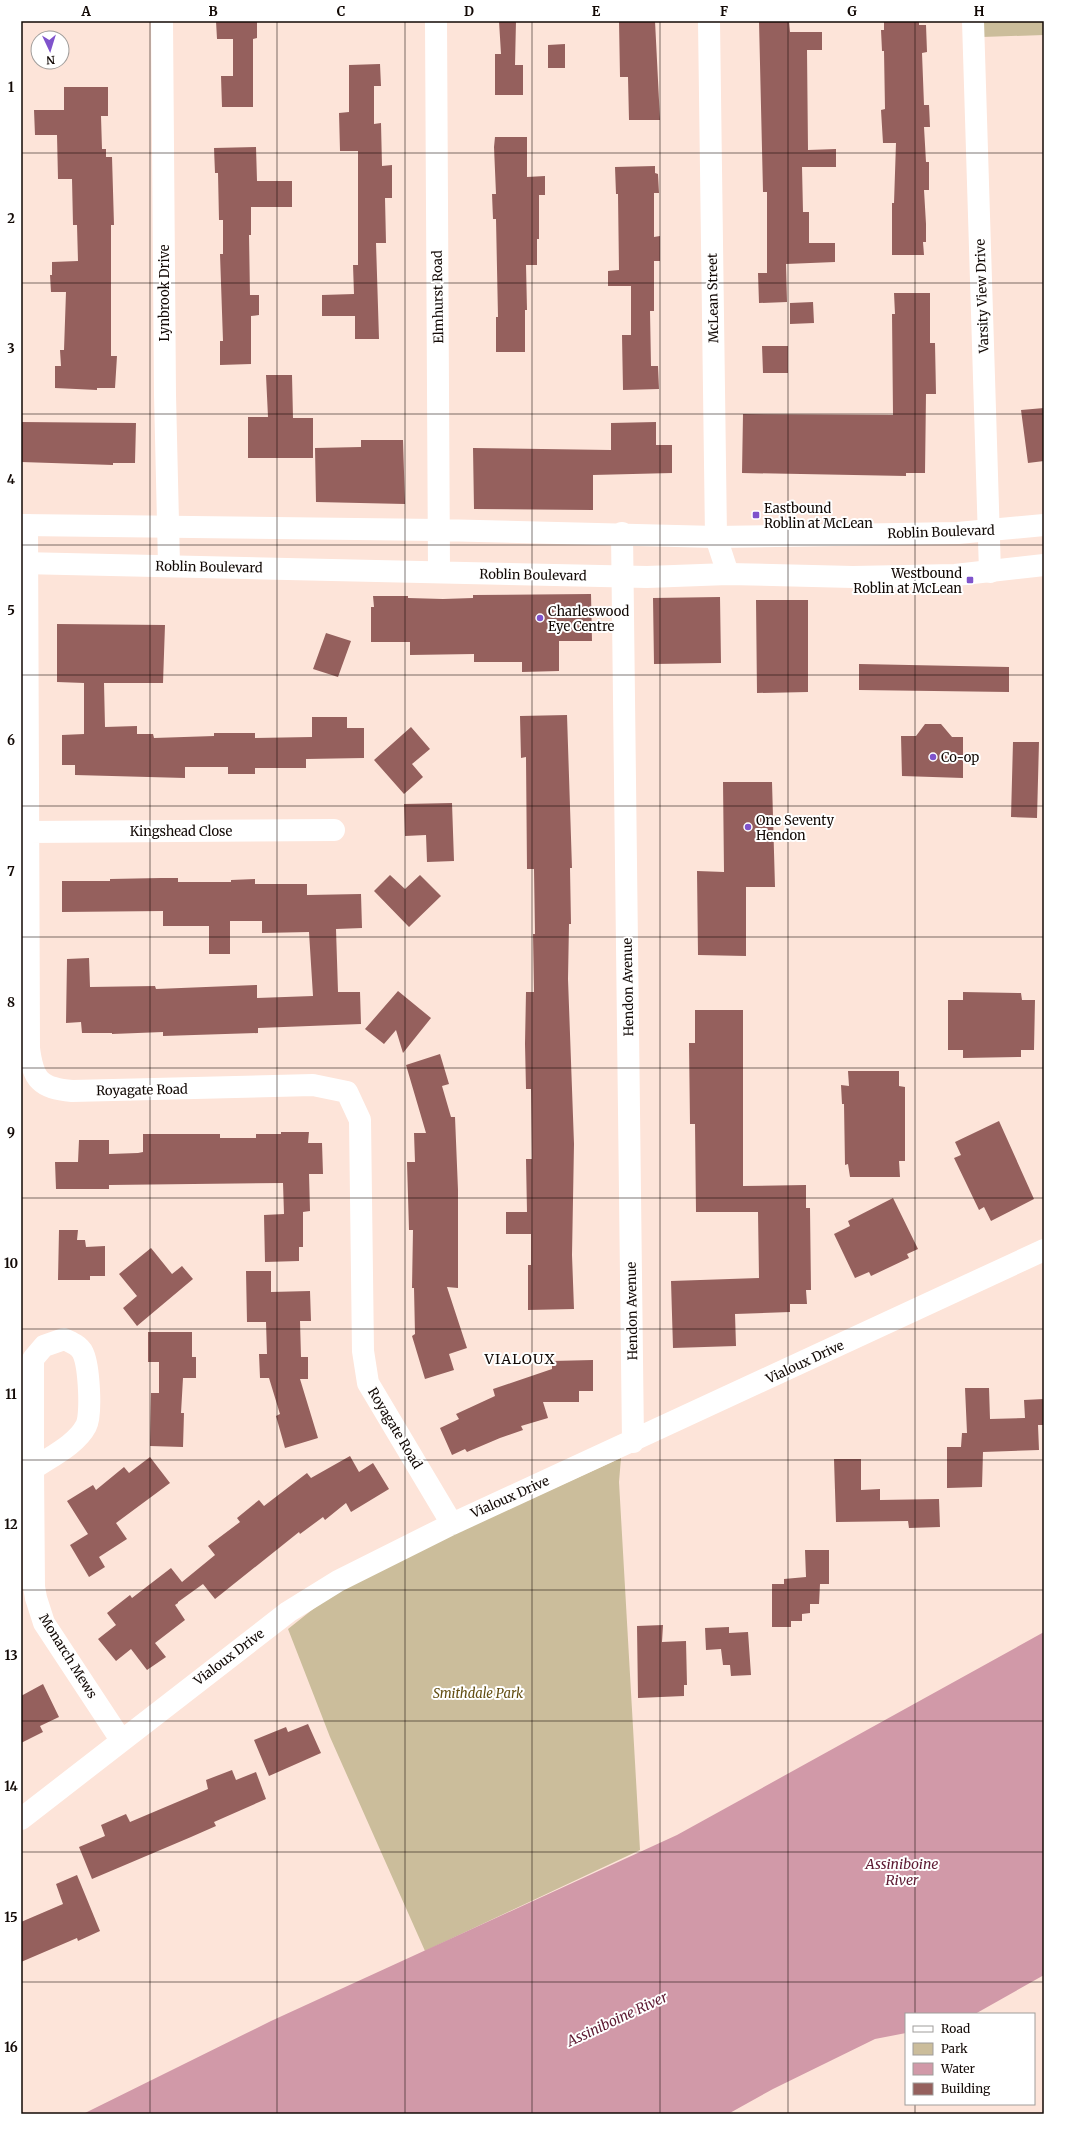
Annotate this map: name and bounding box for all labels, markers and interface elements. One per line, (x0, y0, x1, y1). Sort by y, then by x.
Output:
text: A (80, 3, 91, 20)
text: B (208, 3, 218, 20)
text: C (337, 3, 346, 20)
text: D (464, 3, 474, 20)
text: E (592, 3, 601, 20)
text: F (720, 3, 728, 20)
text: G (847, 3, 857, 20)
text: H (974, 3, 985, 20)
north arrow (30, 30, 70, 70)
text: N (46, 53, 56, 67)
text: 1 (8, 79, 14, 96)
text: 2 (7, 210, 15, 227)
street label: Varsity View Drive (972, 238, 993, 354)
street label: Lynbrook Drive (156, 244, 173, 342)
street label: Elmhurst Road (429, 250, 447, 344)
street label: McLean Street (704, 253, 722, 343)
text: 3 (7, 340, 15, 357)
text: 4 (7, 471, 16, 488)
place label: Eastbound Roblin at McLean (764, 500, 873, 532)
marker: Eastbound Roblin at McLean (751, 510, 761, 520)
street label: Roblin Boulevard (887, 522, 995, 542)
street label: Roblin Boulevard (155, 558, 263, 576)
place label: Westbound Roblin at McLean (853, 565, 962, 597)
street label: Roblin Boulevard (479, 566, 587, 584)
marker: Westbound Roblin at McLean (965, 575, 975, 585)
text: 5 (7, 602, 15, 619)
place label: Charleswood Eye Centre (548, 603, 630, 635)
marker: Charleswood Eye Centre (535, 613, 545, 623)
text: 6 (7, 732, 15, 749)
place label: Co-op (941, 749, 979, 766)
marker: Co-op (928, 752, 938, 762)
place label: One Seventy Hendon (756, 812, 834, 844)
marker: One Seventy Hendon (743, 822, 753, 832)
street label: Kingshead Close (130, 823, 233, 840)
text: 7 (7, 863, 15, 880)
street label: Hendon Avenue (619, 937, 637, 1036)
text: 8 (7, 994, 15, 1011)
street label: Royagate Road (96, 1081, 188, 1099)
text: 9 (7, 1124, 15, 1141)
text: 10 (4, 1255, 18, 1272)
street label: Hendon Avenue (623, 1261, 641, 1360)
street label: Vialoux Drive (762, 1336, 847, 1388)
district label: VIALOUX (484, 1350, 555, 1368)
street label: Royagate Road (364, 1384, 426, 1472)
text: 11 (5, 1386, 17, 1403)
street label: Vialoux Drive (467, 1472, 552, 1522)
text: 12 (4, 1516, 18, 1533)
street label: Monarch Mews (35, 1611, 101, 1701)
street label: Vialoux Drive (190, 1625, 268, 1690)
text: 13 (4, 1647, 18, 1664)
park label: Smithdale Park (433, 1685, 523, 1702)
text: 14 (4, 1778, 19, 1795)
water label: Assiniboine River (865, 1855, 938, 1889)
text: 15 (4, 1909, 18, 1926)
water label: Assiniboine River (563, 1988, 671, 2051)
legend (905, 2013, 1035, 2105)
text: Road (941, 2021, 970, 2036)
text: 16 (4, 2039, 18, 2056)
text: Park (941, 2041, 968, 2056)
text: Water (940, 2061, 976, 2076)
text: Building (941, 2081, 991, 2096)

